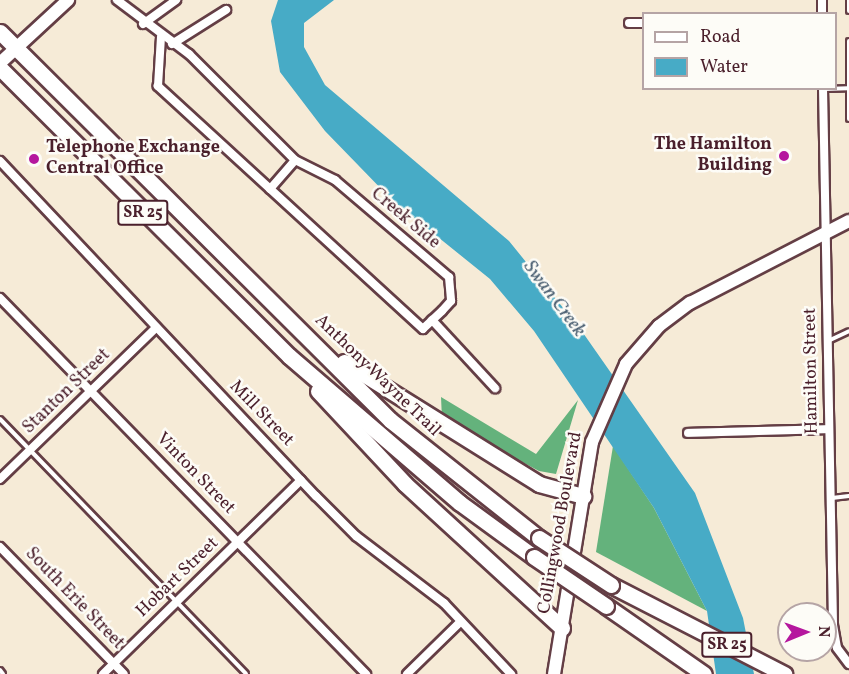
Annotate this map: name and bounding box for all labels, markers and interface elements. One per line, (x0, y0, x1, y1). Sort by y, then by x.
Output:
legend (642, 12, 837, 90)
text: Road (700, 25, 741, 50)
text: Water (700, 55, 748, 80)
place label: The Hamilton Building (654, 135, 772, 178)
place label: Telephone Exchange Central Office (46, 138, 220, 180)
marker: The Hamilton Building (777, 149, 791, 163)
marker: Telephone Exchange Central Office (27, 152, 41, 166)
street label: Creek Side (366, 184, 444, 254)
road number: SR 25 (116, 200, 170, 226)
water label: Swan Creek (517, 256, 591, 342)
street label: Hamilton Street (800, 308, 824, 434)
street label: Anthony Wayne Trail (309, 310, 445, 442)
street label: Stanton Street (19, 345, 115, 439)
street label: Mill Street (224, 376, 298, 452)
street label: Vinton Street (151, 429, 239, 519)
street label: Collingwood Boulevard (534, 430, 588, 616)
street label: Hobart Street (132, 533, 224, 623)
street label: South Erie Street (20, 544, 128, 654)
north arrow (777, 602, 837, 662)
text: N (812, 626, 834, 638)
road number: SR 25 (700, 632, 754, 658)

